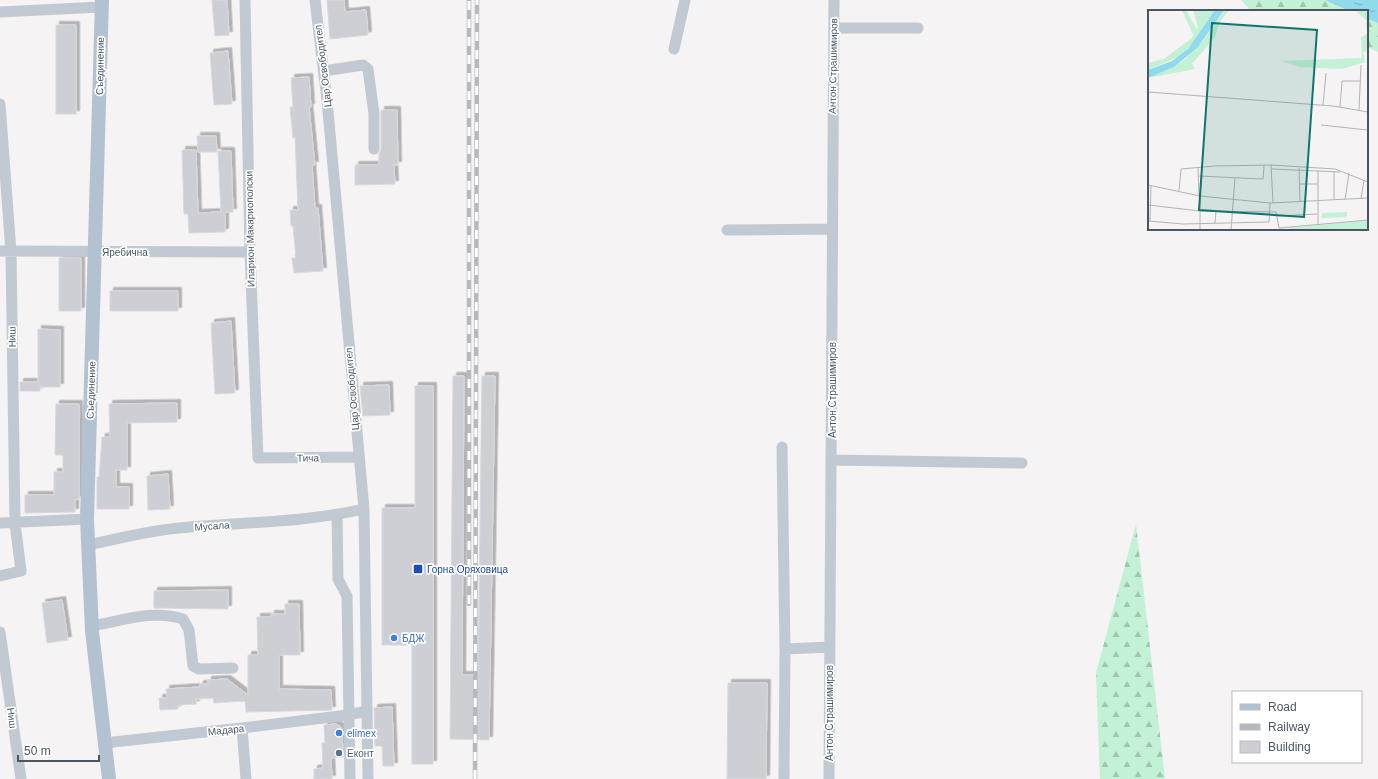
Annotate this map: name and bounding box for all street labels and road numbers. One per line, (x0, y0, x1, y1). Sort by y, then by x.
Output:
street label: Антон Страшимиров (827, 18, 839, 114)
street label: Цар Освободител (312, 24, 334, 108)
street label: Съединение (94, 36, 106, 95)
street label: Иларион Макариополски (243, 171, 257, 287)
street label: Яребична (102, 247, 148, 258)
street label: Ниш (6, 326, 18, 348)
street label: Антон Страшимиров (827, 342, 838, 438)
street label: Цар Освободител (343, 347, 361, 431)
street label: Съединение (84, 360, 98, 419)
street label: Тича (297, 452, 320, 464)
street label: Мусала (194, 519, 230, 533)
street label: Антон Страшимиров (824, 665, 835, 761)
street label: Ниш (5, 707, 19, 729)
street label: Мадара (207, 723, 245, 737)

